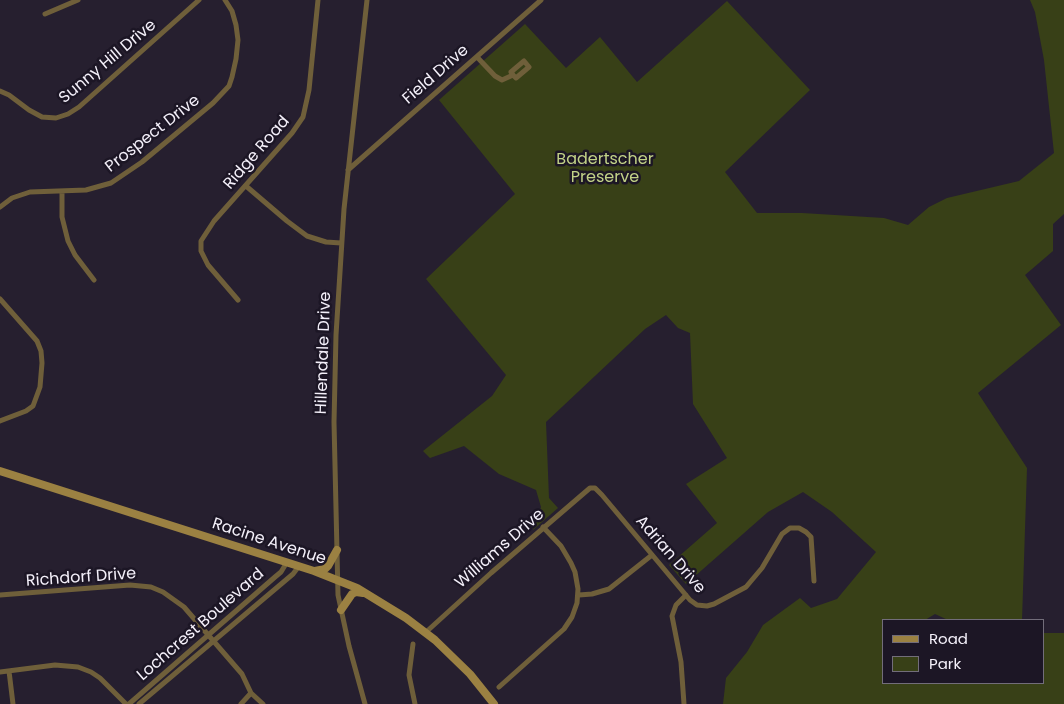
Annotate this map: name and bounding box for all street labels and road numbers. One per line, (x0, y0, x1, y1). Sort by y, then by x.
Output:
street label: Sunny Hill Drive (56, 16, 160, 108)
street label: Field Drive (399, 41, 473, 109)
street label: Prospect Drive (102, 91, 204, 177)
street label: Ridge Road (220, 112, 294, 194)
street label: Hillendale Drive (312, 291, 336, 415)
street label: Williams Drive (452, 505, 548, 593)
street label: Adrian Drive (631, 512, 709, 598)
street label: Racine Avenue (210, 515, 328, 569)
street label: Richdorf Drive (25, 565, 137, 591)
street label: Lochcrest Boulevard (134, 565, 268, 685)

